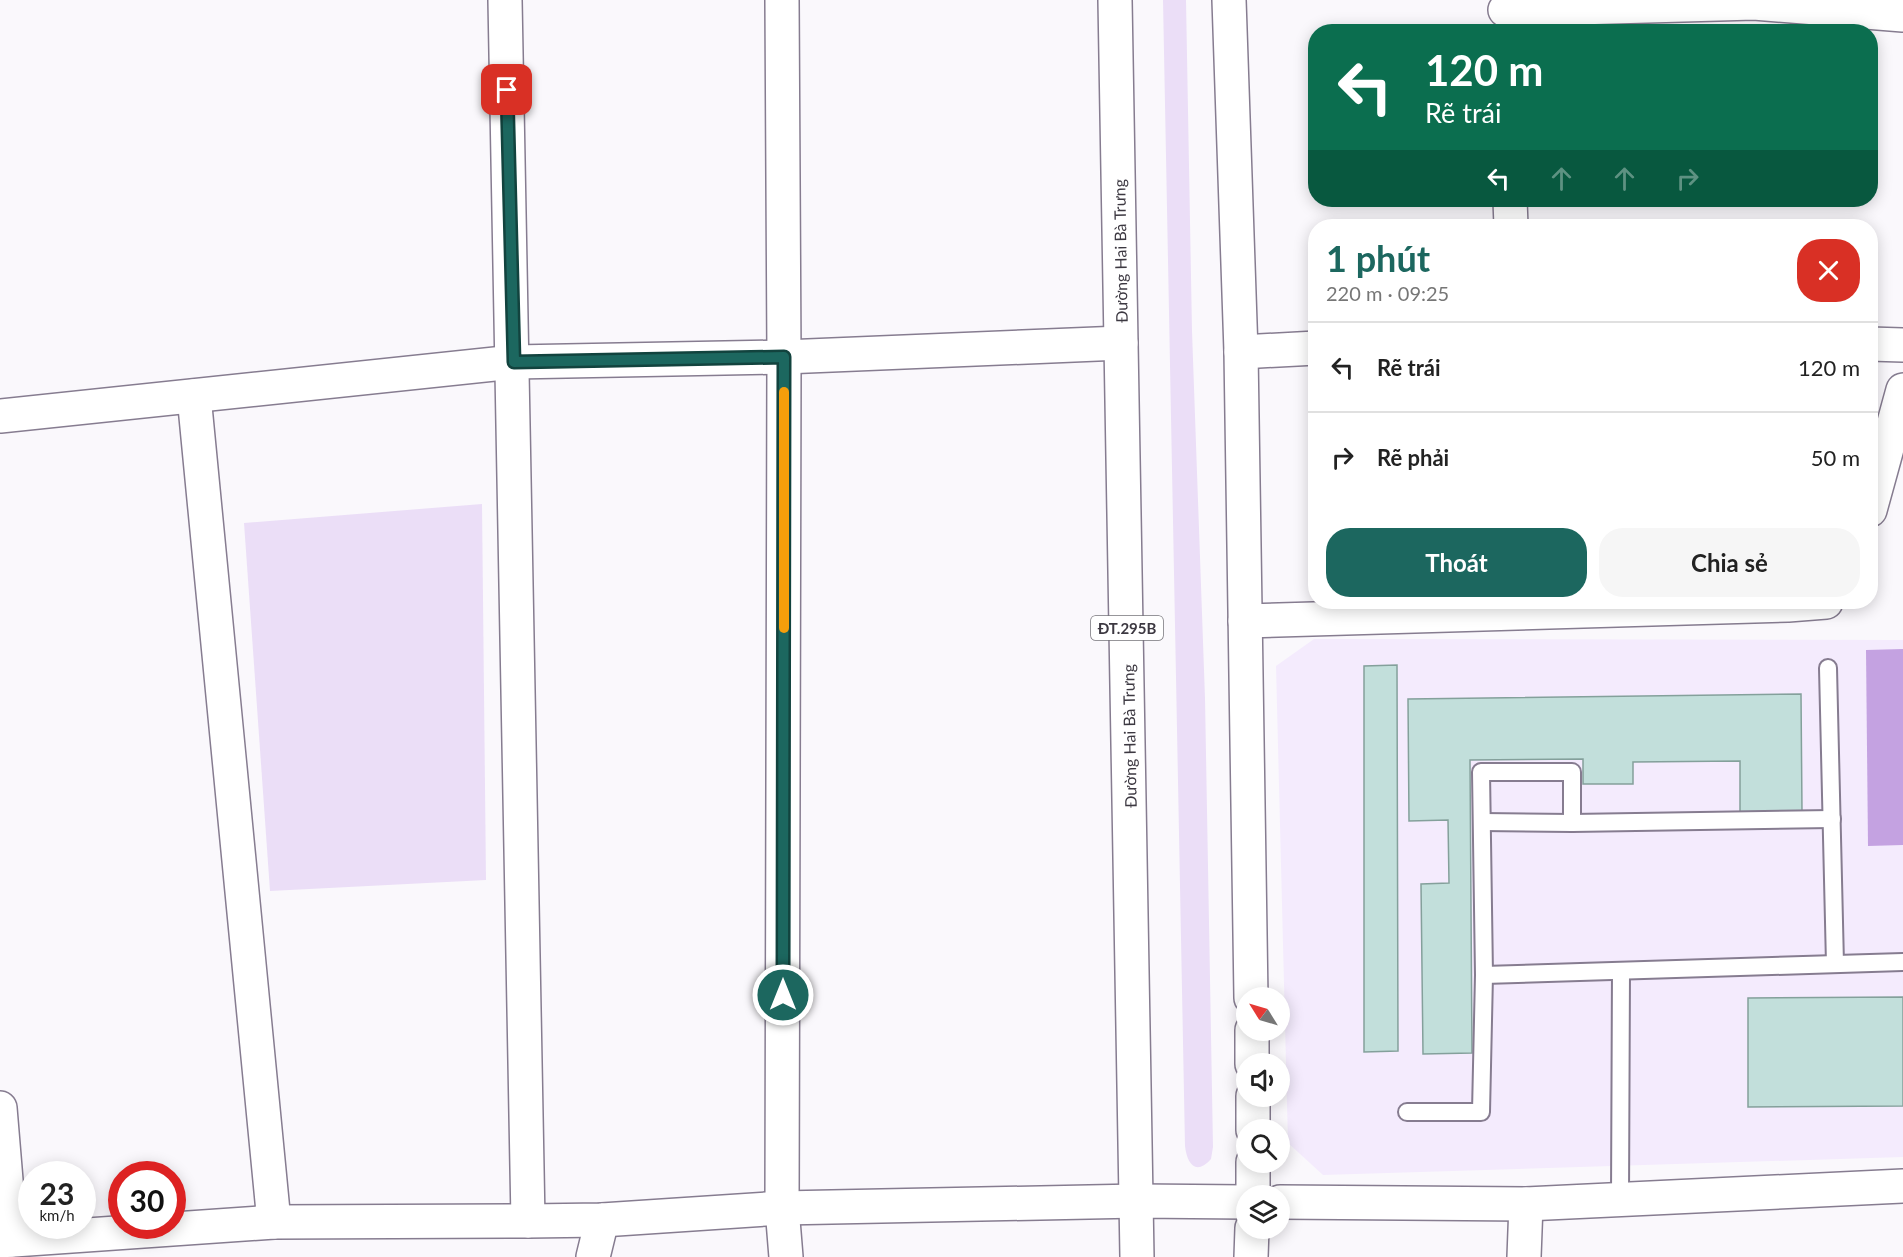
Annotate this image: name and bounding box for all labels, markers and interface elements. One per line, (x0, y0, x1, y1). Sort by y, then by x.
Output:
text: 120 m (1425, 45, 1543, 95)
icon: left (1326, 48, 1404, 126)
pin (481, 64, 532, 115)
icon: arrive (490, 73, 523, 106)
text: Rẽ trái (1425, 96, 1501, 129)
icon: left (1482, 162, 1515, 195)
icon: ahead (1545, 162, 1578, 195)
icon: ahead (1608, 162, 1641, 195)
icon: right (1671, 162, 1704, 195)
street label: Đường Hai Bà Trưng (1109, 179, 1131, 323)
text: 1 phút (1326, 236, 1430, 280)
button: close (1797, 239, 1860, 302)
text: 220 m · 09:25 (1326, 281, 1449, 305)
icon: left (1326, 351, 1359, 384)
text: Rẽ trái (1377, 354, 1441, 381)
text: 120 m (1798, 354, 1860, 381)
icon: right (1326, 441, 1359, 474)
text: Rẽ phải (1377, 444, 1449, 471)
text: 50 m (1811, 444, 1860, 471)
button: Thoát (1326, 528, 1587, 597)
button: Chia sẻ (1599, 528, 1860, 597)
road number: ĐT.295B (1091, 616, 1163, 640)
street label: Đường Hai Bà Trưng (1118, 664, 1140, 808)
position arrow (751, 963, 815, 1027)
north arrow (1236, 987, 1290, 1041)
map controls (1236, 987, 1290, 1239)
button: sound (1236, 1053, 1290, 1107)
button: search (1236, 1119, 1290, 1173)
speed limit sign: 30 (108, 1161, 186, 1239)
text: 23 (40, 1175, 74, 1211)
button: layers (1236, 1185, 1290, 1239)
text: km/h (39, 1206, 75, 1224)

